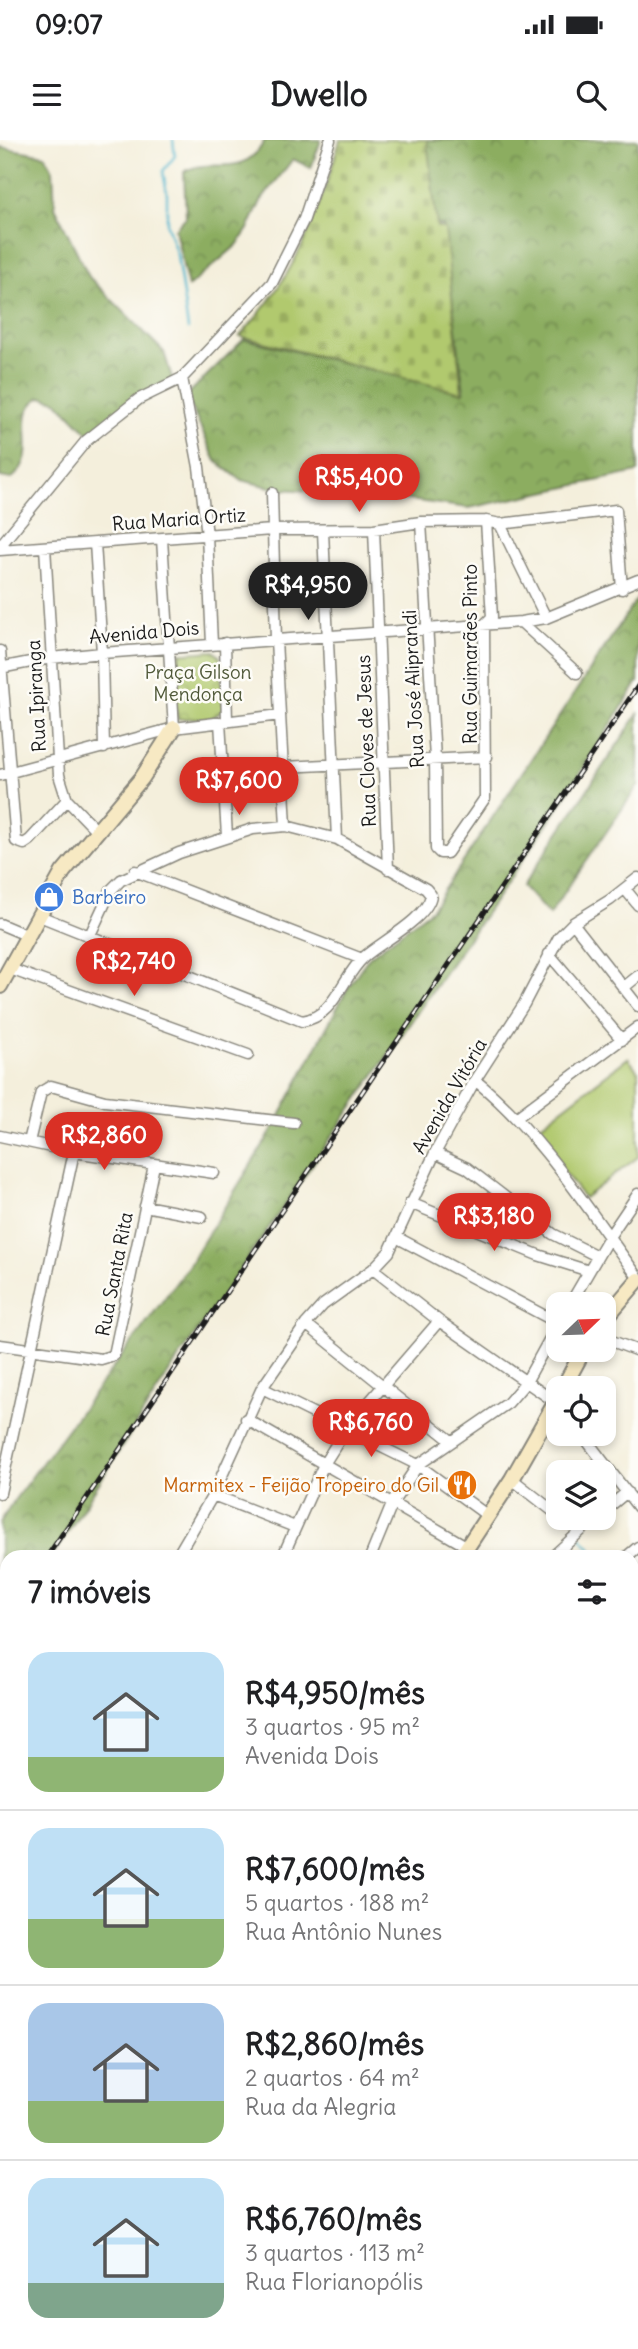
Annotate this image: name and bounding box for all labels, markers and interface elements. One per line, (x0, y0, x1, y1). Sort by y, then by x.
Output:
text: 09:07 (35, 8, 102, 41)
text: Dwello (270, 74, 368, 115)
icon: menu (28, 76, 66, 114)
icon: search (572, 76, 610, 114)
pin: R$5,400 (294, 454, 424, 514)
text: R$5,400 (315, 462, 403, 491)
street label: Rua Maria Ortiz (111, 502, 247, 536)
pin: R$4,950 (243, 562, 373, 622)
street label: Rua Guimarães Pinto (458, 564, 482, 744)
text: R$4,950 (264, 570, 352, 599)
street label: Rua José Aliprandi (397, 609, 429, 769)
street label: Avenida Dois (88, 615, 200, 649)
street label: Rua Ipiranga (21, 639, 51, 753)
street label: Rua Cloves de Jesus (351, 654, 381, 828)
park label: Praça Gilson Mendonça (144, 660, 252, 706)
pin: R$7,600 (174, 758, 304, 817)
text: R$7,600 (195, 765, 283, 794)
shop icon: Barbeiro (32, 880, 66, 914)
place label: Barbeiro (72, 885, 146, 909)
pin: R$2,740 (69, 938, 199, 998)
text: R$2,740 (92, 946, 176, 975)
street label: Avenida Vitória (406, 1034, 492, 1158)
pin: R$2,860 (39, 1112, 169, 1172)
text: R$2,860 (61, 1120, 147, 1149)
pin: R$3,180 (429, 1194, 559, 1253)
text: R$3,180 (453, 1201, 535, 1230)
street label: Rua Santa Rita (90, 1210, 138, 1338)
north arrow (546, 1292, 616, 1362)
map controls (546, 1292, 616, 1530)
button: locate (546, 1376, 616, 1446)
pin: R$6,760 (306, 1400, 436, 1459)
text: R$6,760 (329, 1407, 413, 1436)
button: layers (546, 1460, 616, 1530)
restaurant icon: Marmitex - Feijão Tropeiro do Gil (445, 1468, 479, 1502)
place label: Marmitex - Feijão Tropeiro do Gil (163, 1473, 439, 1497)
text: 7 imóveis (28, 1573, 151, 1611)
icon: filters (573, 1573, 611, 1611)
text: R$4,950/mês (245, 1674, 425, 1712)
icon: home (84, 1680, 168, 1764)
text: 3 quartos · 95 m² (245, 1712, 420, 1741)
text: Avenida Dois (245, 1741, 379, 1770)
text: R$7,600/mês (245, 1850, 425, 1888)
icon: home (84, 1856, 168, 1940)
text: 5 quartos · 188 m² (245, 1888, 429, 1917)
text: Rua Antônio Nunes (245, 1917, 442, 1946)
text: R$2,860/mês (245, 2025, 424, 2063)
icon: home (84, 2031, 168, 2115)
text: 2 quartos · 64 m² (245, 2063, 420, 2092)
text: Rua da Alegria (245, 2092, 396, 2121)
text: R$6,760/mês (245, 2200, 422, 2238)
icon: home (84, 2206, 168, 2290)
text: 3 quartos · 113 m² (245, 2238, 425, 2267)
text: Rua Florianopólis (245, 2267, 423, 2296)

